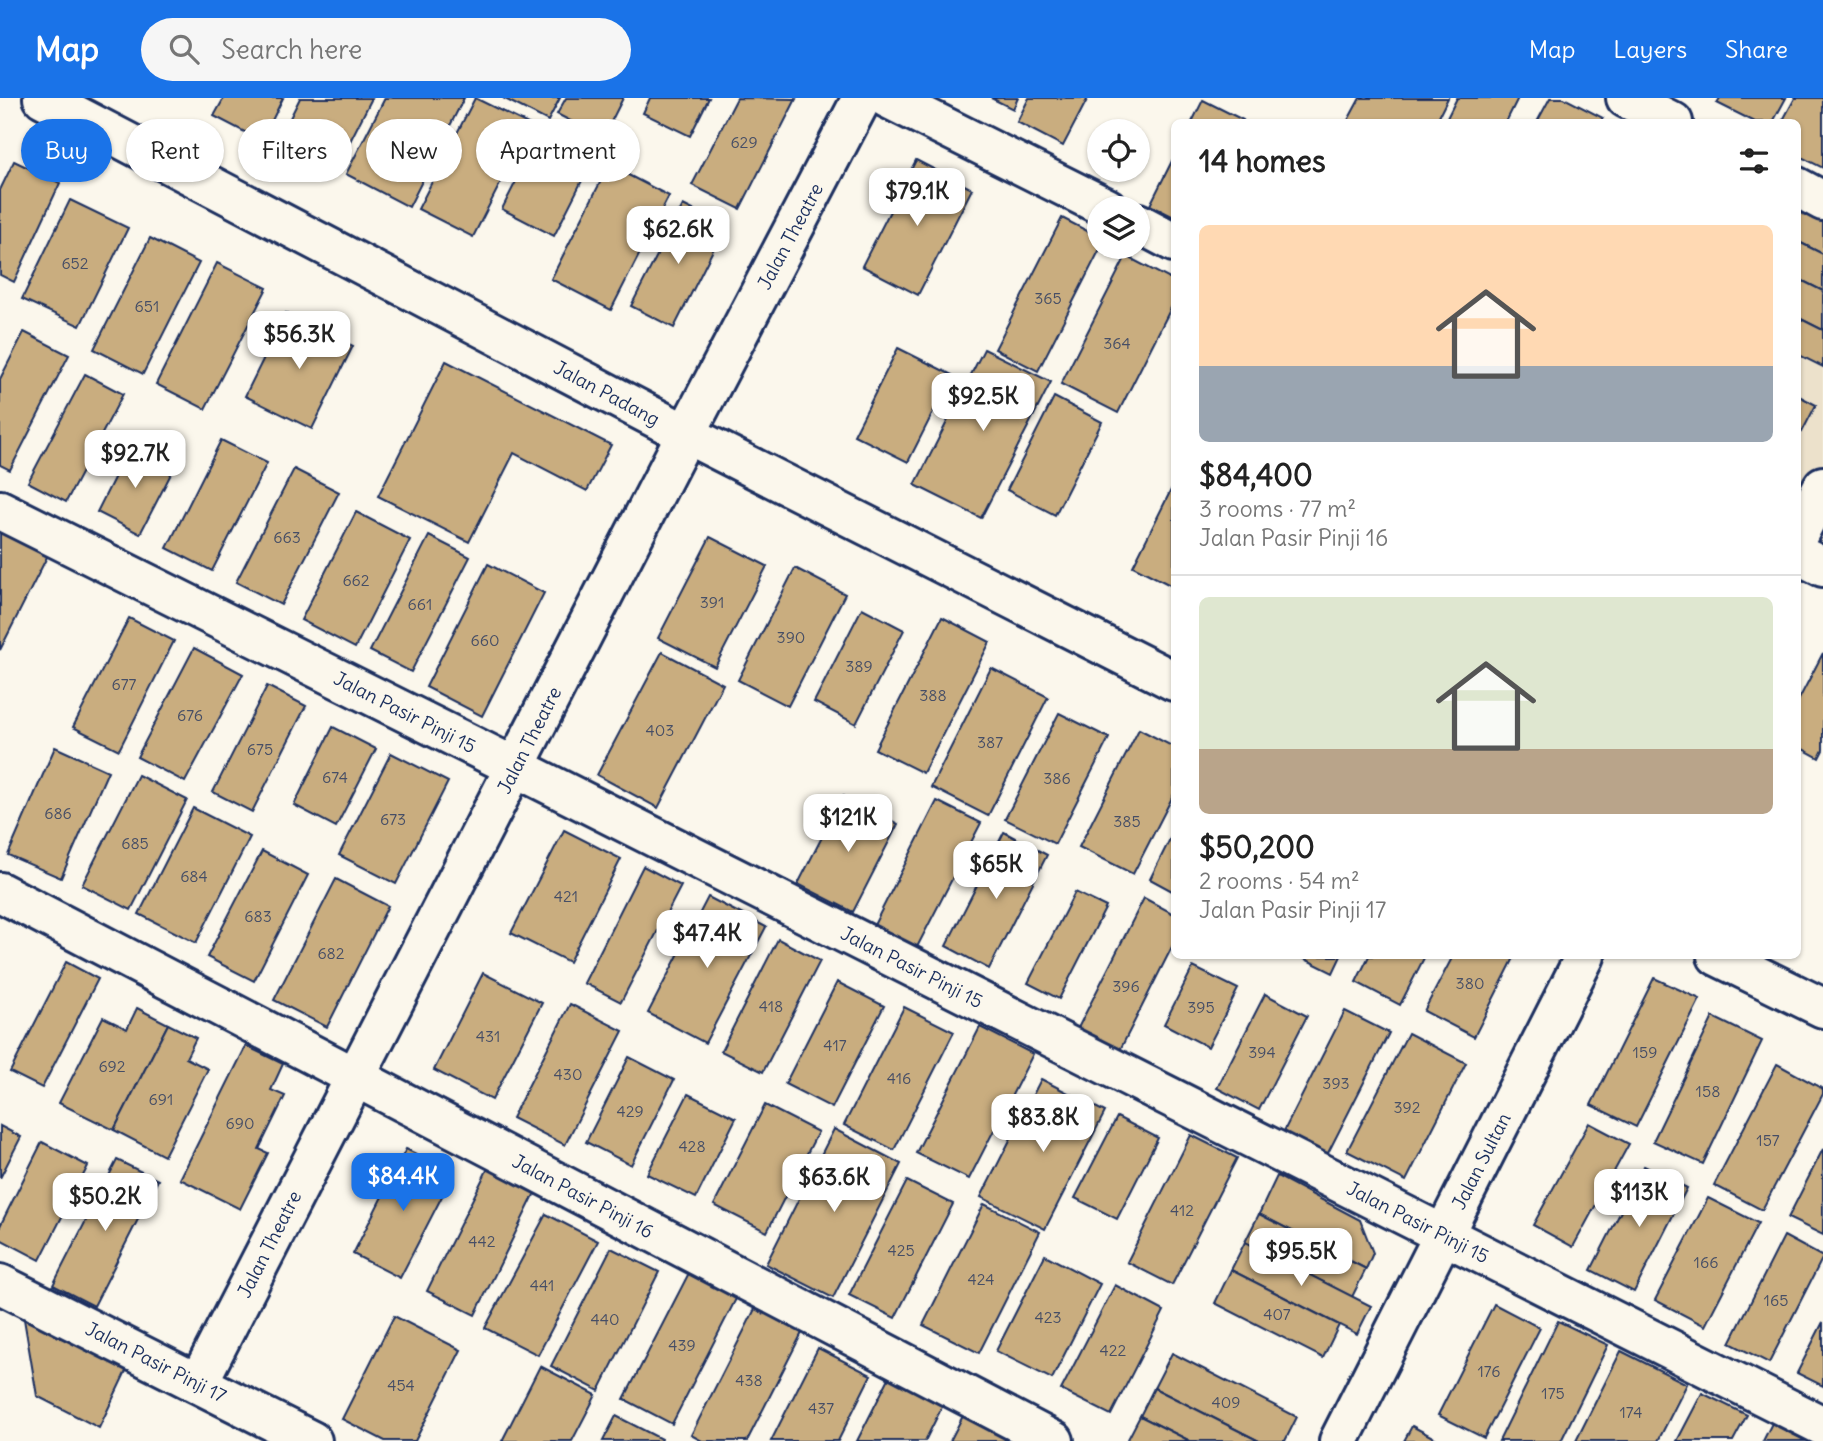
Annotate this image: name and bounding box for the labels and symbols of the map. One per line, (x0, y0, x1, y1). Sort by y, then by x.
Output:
house number: 629 (730, 132, 758, 152)
pin: $79.1K (860, 169, 974, 228)
street label: Jalan Theatre (752, 179, 828, 293)
pin: $62.6K (621, 206, 735, 266)
house number: 652 (61, 253, 89, 273)
house number: 365 (1034, 288, 1062, 308)
house number: 651 (135, 296, 159, 316)
pin: $56.3K (242, 312, 356, 371)
house number: 364 (1103, 333, 1131, 353)
street label: Jalan Padang (550, 355, 664, 431)
pin: $92.5K (926, 374, 1040, 433)
pin: $92.7K (78, 430, 192, 490)
house number: 663 (273, 527, 301, 547)
house number: 662 (342, 570, 370, 590)
house number: 391 (700, 592, 724, 612)
house number: 661 (408, 594, 432, 614)
house number: 390 (777, 627, 805, 647)
house number: 660 (471, 630, 500, 650)
house number: 389 (845, 656, 873, 676)
street label: Jalan Pasir Pinji 15 (330, 666, 480, 758)
house number: 677 (112, 674, 137, 694)
street label: Jalan Theatre (492, 682, 566, 798)
house number: 388 (919, 685, 947, 705)
house number: 676 (177, 705, 203, 725)
house number: 403 (646, 720, 674, 740)
house number: 387 (977, 732, 1003, 752)
house number: 675 (247, 739, 273, 759)
house number: 674 (322, 767, 348, 787)
house number: 386 (1043, 768, 1071, 788)
pin: $121K (799, 794, 897, 854)
house number: 686 (44, 803, 72, 823)
house number: 673 (380, 809, 406, 829)
house number: 385 (1113, 811, 1141, 831)
house number: 685 (121, 833, 149, 853)
pin: $65K (955, 842, 1037, 901)
house number: 684 (180, 866, 208, 886)
house number: 421 (554, 886, 578, 906)
house number: 683 (244, 906, 272, 926)
pin: $47.4K (650, 910, 764, 970)
street label: Jalan Pasir Pinji 15 (837, 921, 987, 1013)
house number: 682 (317, 943, 345, 963)
house number: 380 (1456, 973, 1484, 993)
house number: 396 (1112, 976, 1140, 996)
house number: 418 (759, 996, 783, 1016)
house number: 395 (1187, 997, 1215, 1017)
house number: 431 (476, 1026, 500, 1046)
house number: 417 (823, 1035, 847, 1055)
house number: 394 (1248, 1042, 1276, 1062)
house number: 159 (1633, 1042, 1657, 1062)
house number: 692 (98, 1056, 126, 1076)
house number: 430 (554, 1064, 582, 1084)
house number: 416 (887, 1068, 911, 1088)
house number: 393 (1322, 1073, 1350, 1093)
house number: 158 (1696, 1081, 1720, 1101)
house number: 691 (149, 1089, 173, 1109)
pin: $83.8K (986, 1094, 1100, 1154)
house number: 392 (1393, 1097, 1421, 1117)
house number: 429 (616, 1101, 644, 1121)
street label: Jalan Sultan (1446, 1109, 1516, 1213)
house number: 690 (226, 1113, 254, 1133)
house number: 157 (1756, 1130, 1780, 1150)
house number: 428 (678, 1136, 706, 1156)
street label: Jalan Pasir Pinji 16 (508, 1149, 658, 1243)
pin: $84.4K (346, 1154, 460, 1213)
pin: $63.6K (777, 1154, 891, 1214)
pin: $113K (1590, 1170, 1688, 1229)
pin: $50.2K (48, 1174, 162, 1233)
street label: Jalan Pasir Pinji 15 (1343, 1176, 1493, 1268)
street label: Jalan Theatre (232, 1186, 306, 1302)
house number: 412 (1170, 1200, 1194, 1220)
pin: $95.5K (1244, 1228, 1358, 1288)
house number: 442 (468, 1231, 496, 1251)
house number: 425 (887, 1240, 915, 1260)
house number: 166 (1694, 1252, 1718, 1272)
house number: 424 (967, 1269, 995, 1289)
house number: 441 (530, 1275, 554, 1295)
house number: 165 (1764, 1290, 1788, 1310)
house number: 407 (1263, 1304, 1291, 1324)
house number: 423 (1034, 1307, 1062, 1327)
house number: 440 (590, 1309, 620, 1329)
street label: Jalan Pasir Pinji 17 (82, 1316, 230, 1408)
house number: 439 (668, 1335, 696, 1355)
house number: 422 (1100, 1340, 1127, 1360)
house number: 176 (1477, 1361, 1501, 1381)
house number: 438 (735, 1370, 763, 1390)
house number: 454 (387, 1375, 415, 1395)
house number: 175 (1541, 1383, 1565, 1403)
house number: 409 (1212, 1392, 1240, 1412)
house number: 437 (808, 1398, 834, 1418)
house number: 174 (1619, 1402, 1643, 1422)

